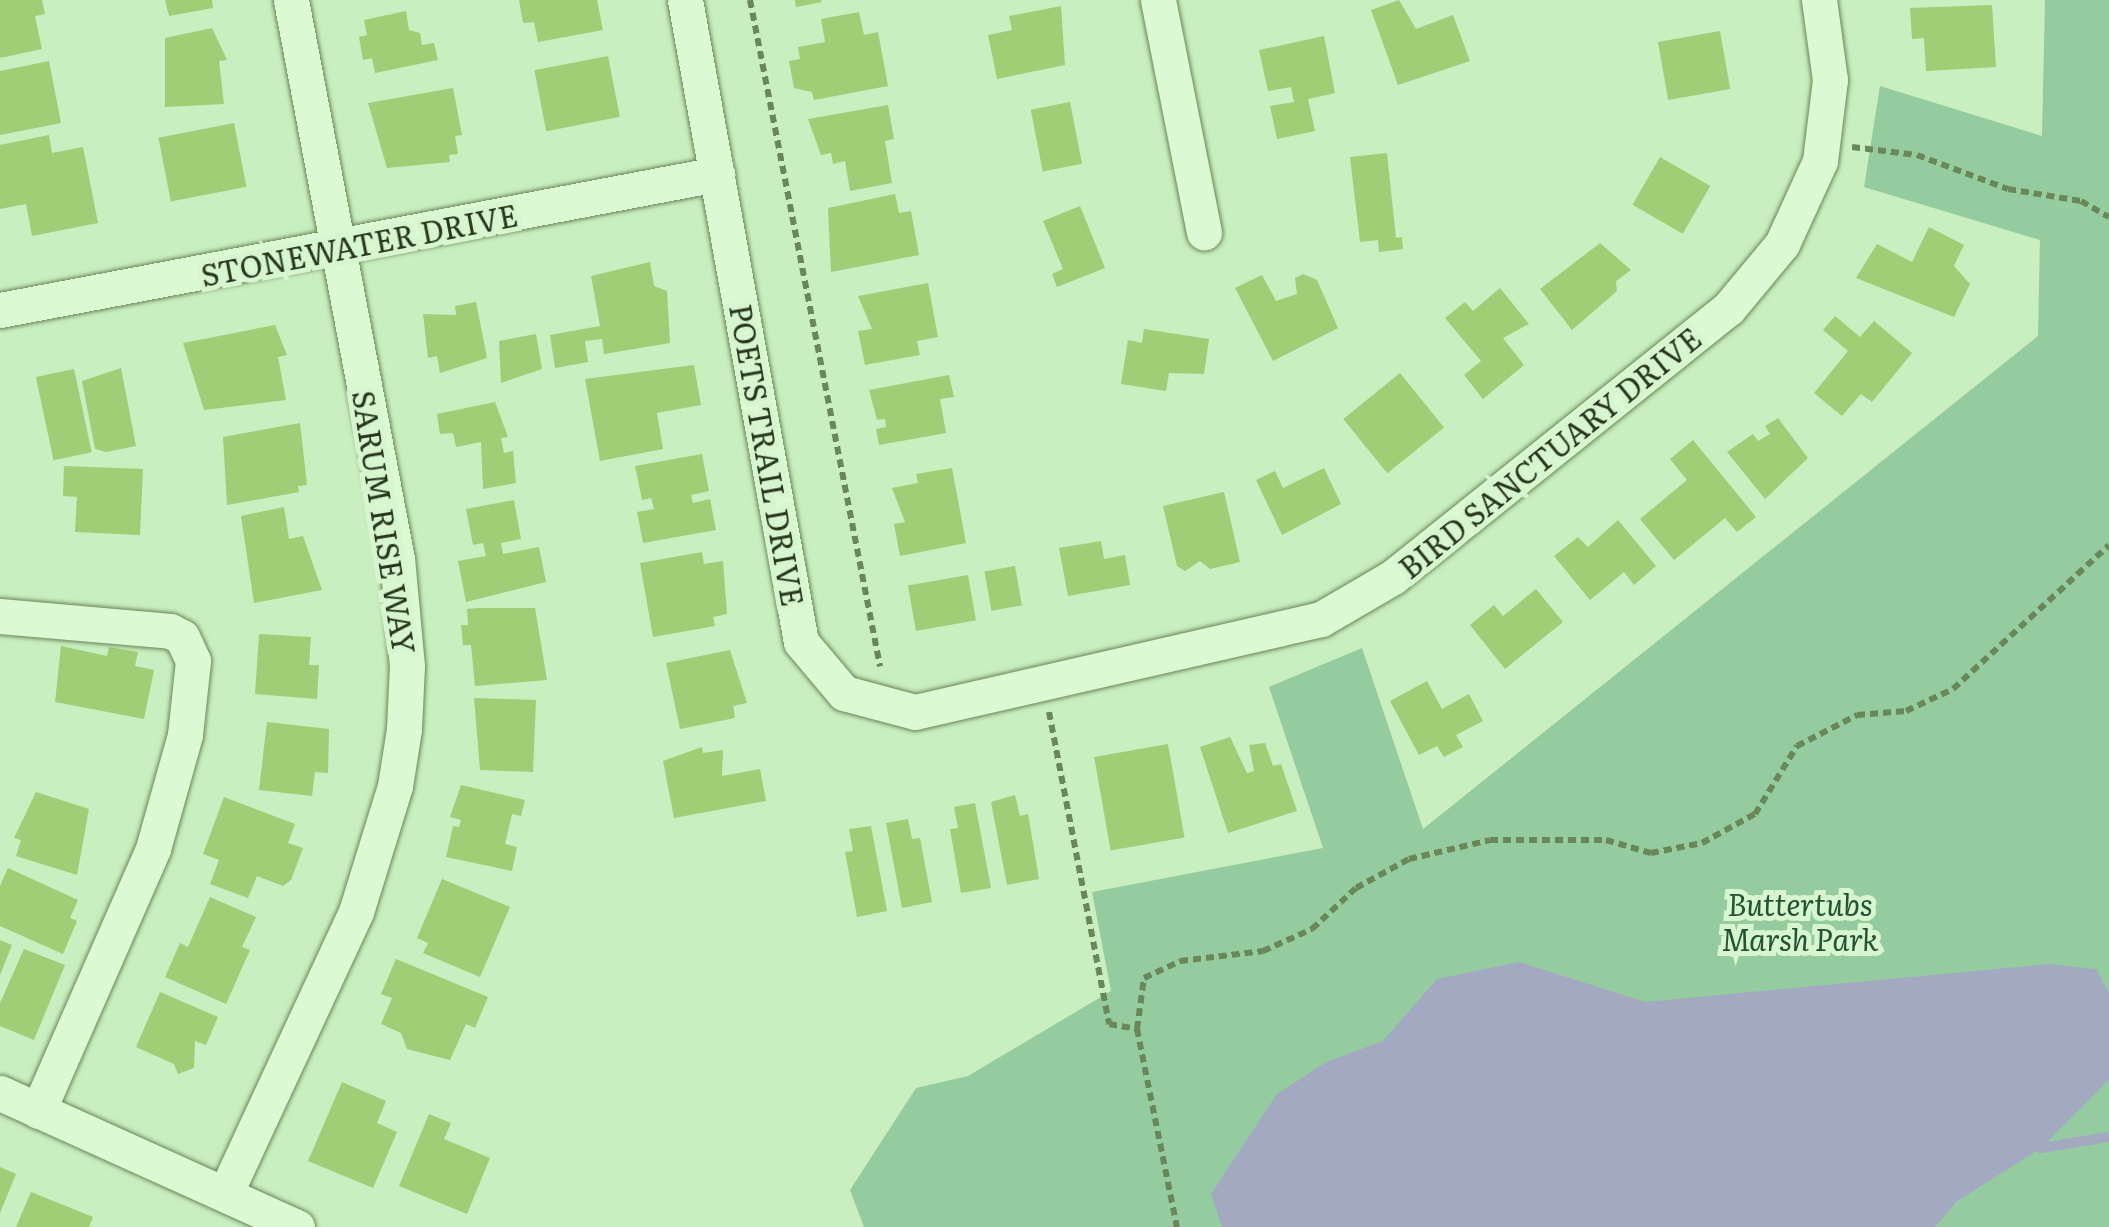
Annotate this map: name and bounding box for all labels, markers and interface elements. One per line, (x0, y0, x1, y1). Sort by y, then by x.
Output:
street label: STONEWATER DRIVE (198, 196, 520, 292)
street label: POETS TRAIL DRIVE (724, 301, 812, 609)
street label: BIRD SANCTUARY DRIVE (1391, 319, 1707, 585)
street label: SARUM RISE WAY (346, 388, 424, 656)
park label: Buttertubs Marsh Park (1721, 885, 1879, 956)

